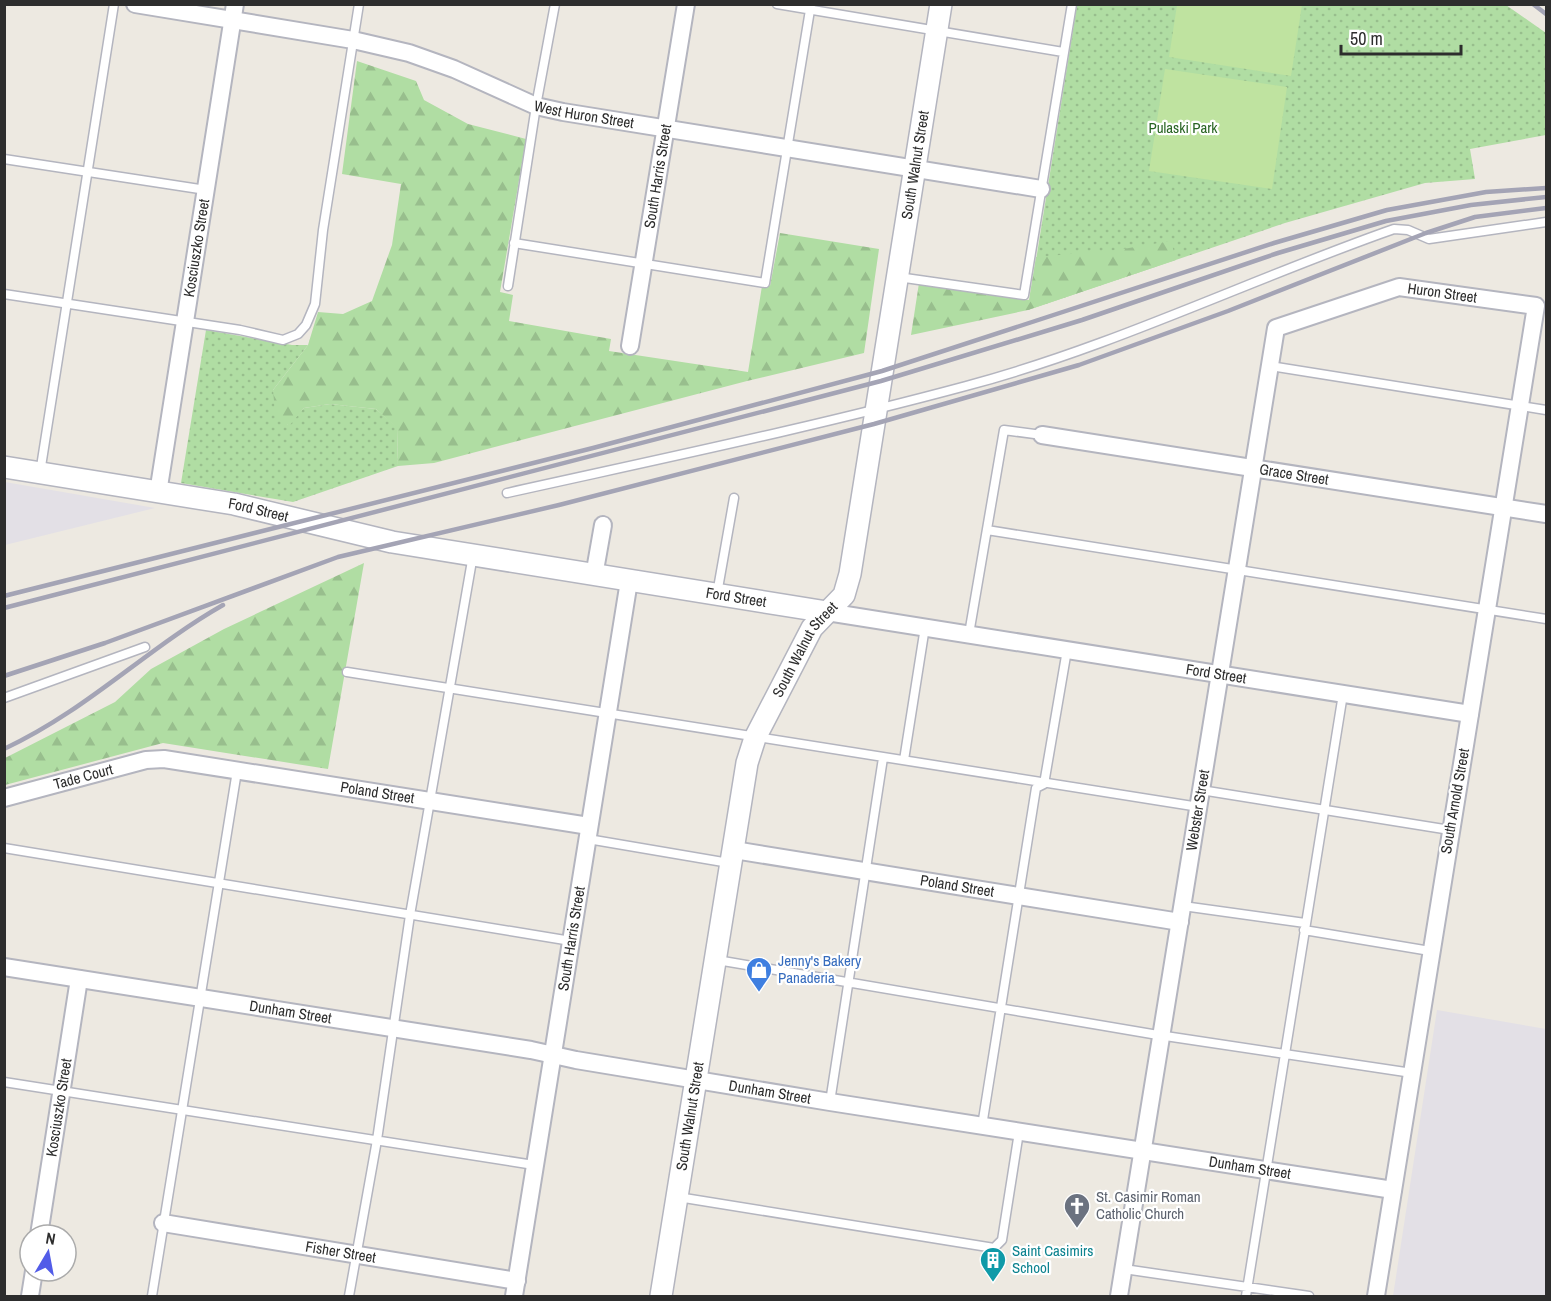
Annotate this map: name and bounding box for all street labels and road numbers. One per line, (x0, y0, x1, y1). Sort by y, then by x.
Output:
street label: West Huron Street (532, 95, 636, 133)
street label: South Walnut Street (896, 109, 934, 221)
street label: South Harris Street (638, 122, 676, 230)
street label: Kosciuszko Street (178, 197, 214, 299)
street label: Huron Street (1406, 277, 1479, 308)
street label: Grace Street (1258, 458, 1331, 490)
street label: Ford Street (227, 492, 291, 527)
street label: Ford Street (704, 582, 769, 612)
street label: South Walnut Street (767, 596, 842, 701)
street label: Ford Street (1184, 658, 1249, 688)
street label: South Arnold Street (1435, 746, 1474, 855)
street label: Tade Court (51, 758, 116, 794)
street label: Webster Street (1180, 768, 1214, 852)
street label: Poland Street (339, 776, 416, 808)
street label: Poland Street (919, 869, 996, 902)
street label: South Harris Street (552, 884, 590, 992)
street label: Dunham Street (248, 995, 334, 1029)
street label: Kosciuszko Street (40, 1056, 77, 1158)
street label: South Walnut Street (670, 1060, 709, 1172)
street label: Dunham Street (727, 1074, 813, 1109)
street label: Dunham Street (1207, 1150, 1293, 1184)
street label: Fisher Street (304, 1235, 378, 1268)

